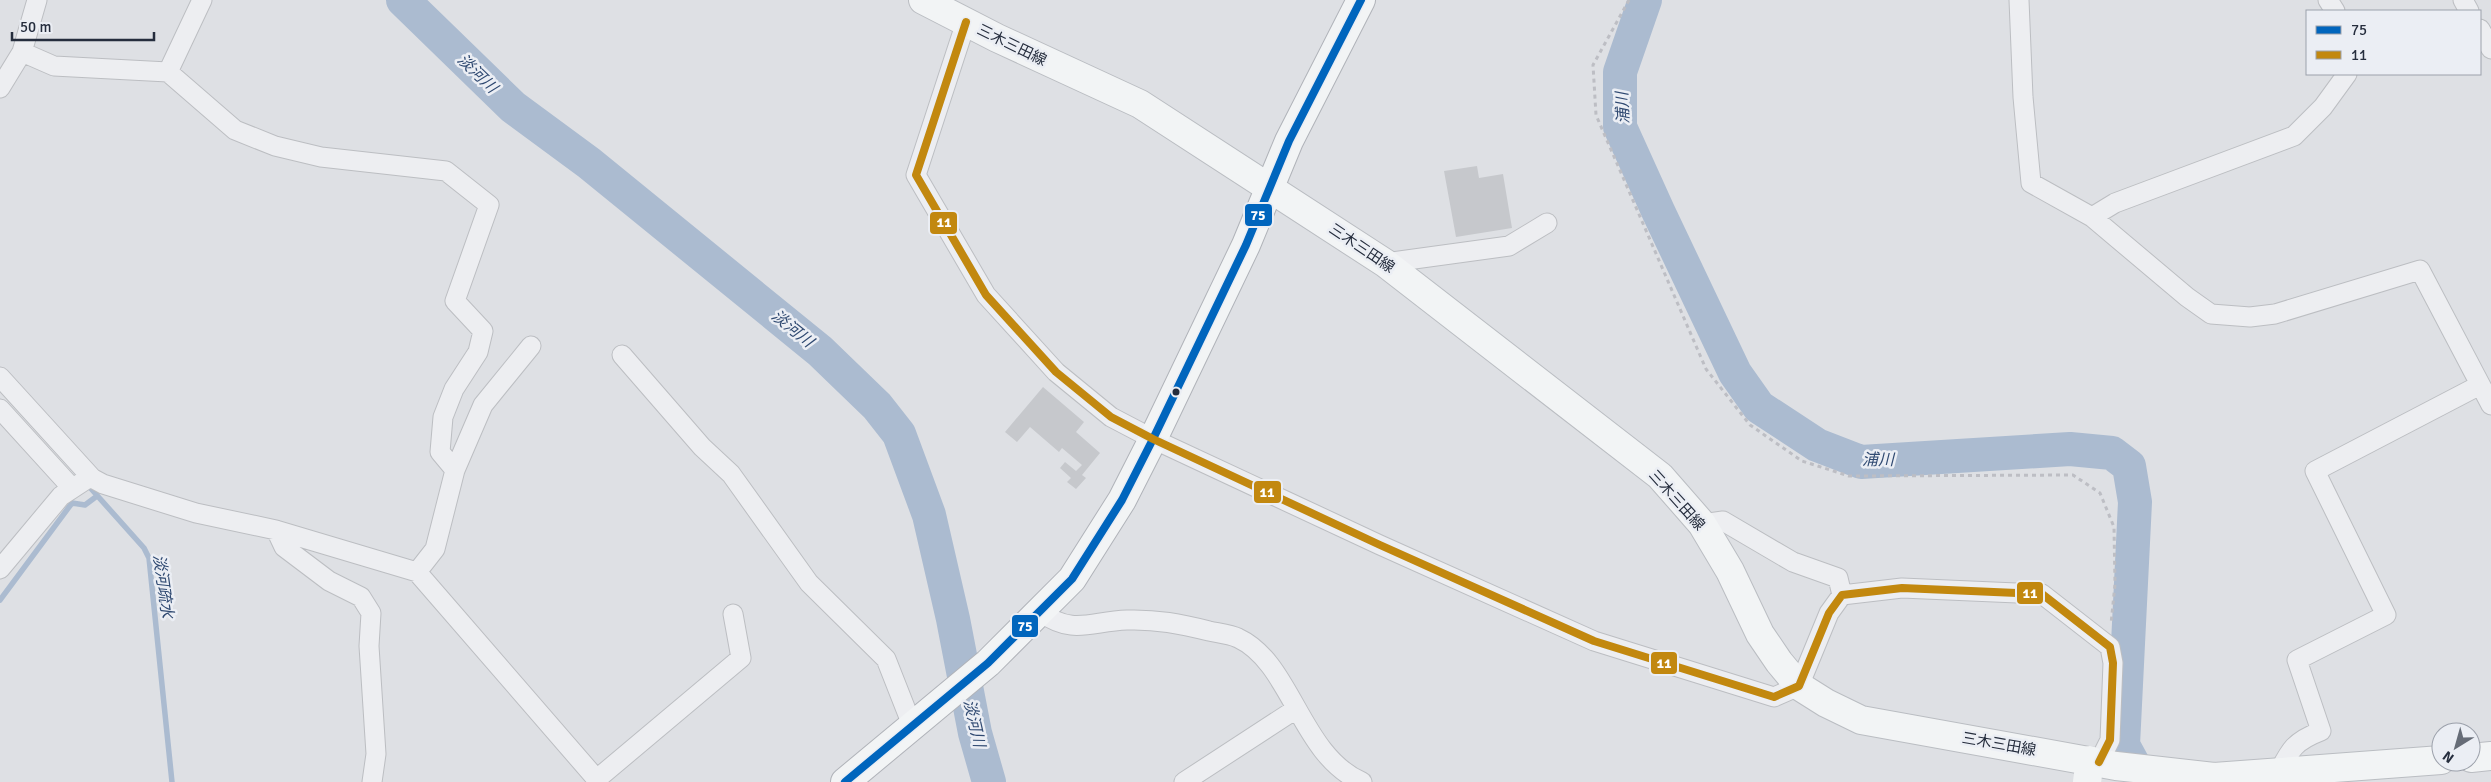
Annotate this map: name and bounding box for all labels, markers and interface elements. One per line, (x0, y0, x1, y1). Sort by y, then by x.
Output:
scale bar (12, 10, 155, 42)
legend (2306, 10, 2481, 75)
text: 50 m (20, 18, 51, 36)
street label: 三木三田線 (974, 20, 1050, 70)
text: 75 (2351, 21, 2367, 39)
text: 11 (2351, 46, 2367, 64)
water label: 淡河川 (453, 50, 503, 99)
water label: 浦川 (1612, 89, 1634, 124)
line badge: 75 (1244, 203, 1273, 227)
text: 75 (1250, 207, 1266, 224)
line badge: 11 (929, 211, 958, 235)
text: 11 (936, 214, 952, 231)
street label: 三木三田線 (1326, 220, 1398, 276)
water label: 淡河川 (767, 306, 819, 353)
unlabelled marker (1171, 387, 1181, 397)
water label: 浦川 (1862, 450, 1896, 470)
street label: 三木三田線 (1645, 466, 1709, 534)
line badge: 11 (1253, 480, 1282, 504)
text: 11 (1259, 484, 1275, 501)
water label: 淡河疏水 (149, 553, 178, 621)
line badge: 11 (2016, 581, 2044, 605)
text: 11 (2022, 585, 2038, 602)
line badge: 75 (1011, 614, 1039, 638)
text: 75 (1017, 618, 1033, 635)
line badge: 11 (1650, 651, 1678, 675)
text: 11 (1656, 655, 1672, 672)
water label: 淡河川 (959, 698, 990, 751)
north arrow (2431, 722, 2481, 772)
street label: 三木三田線 (1960, 729, 2038, 759)
text: N (2439, 747, 2457, 767)

